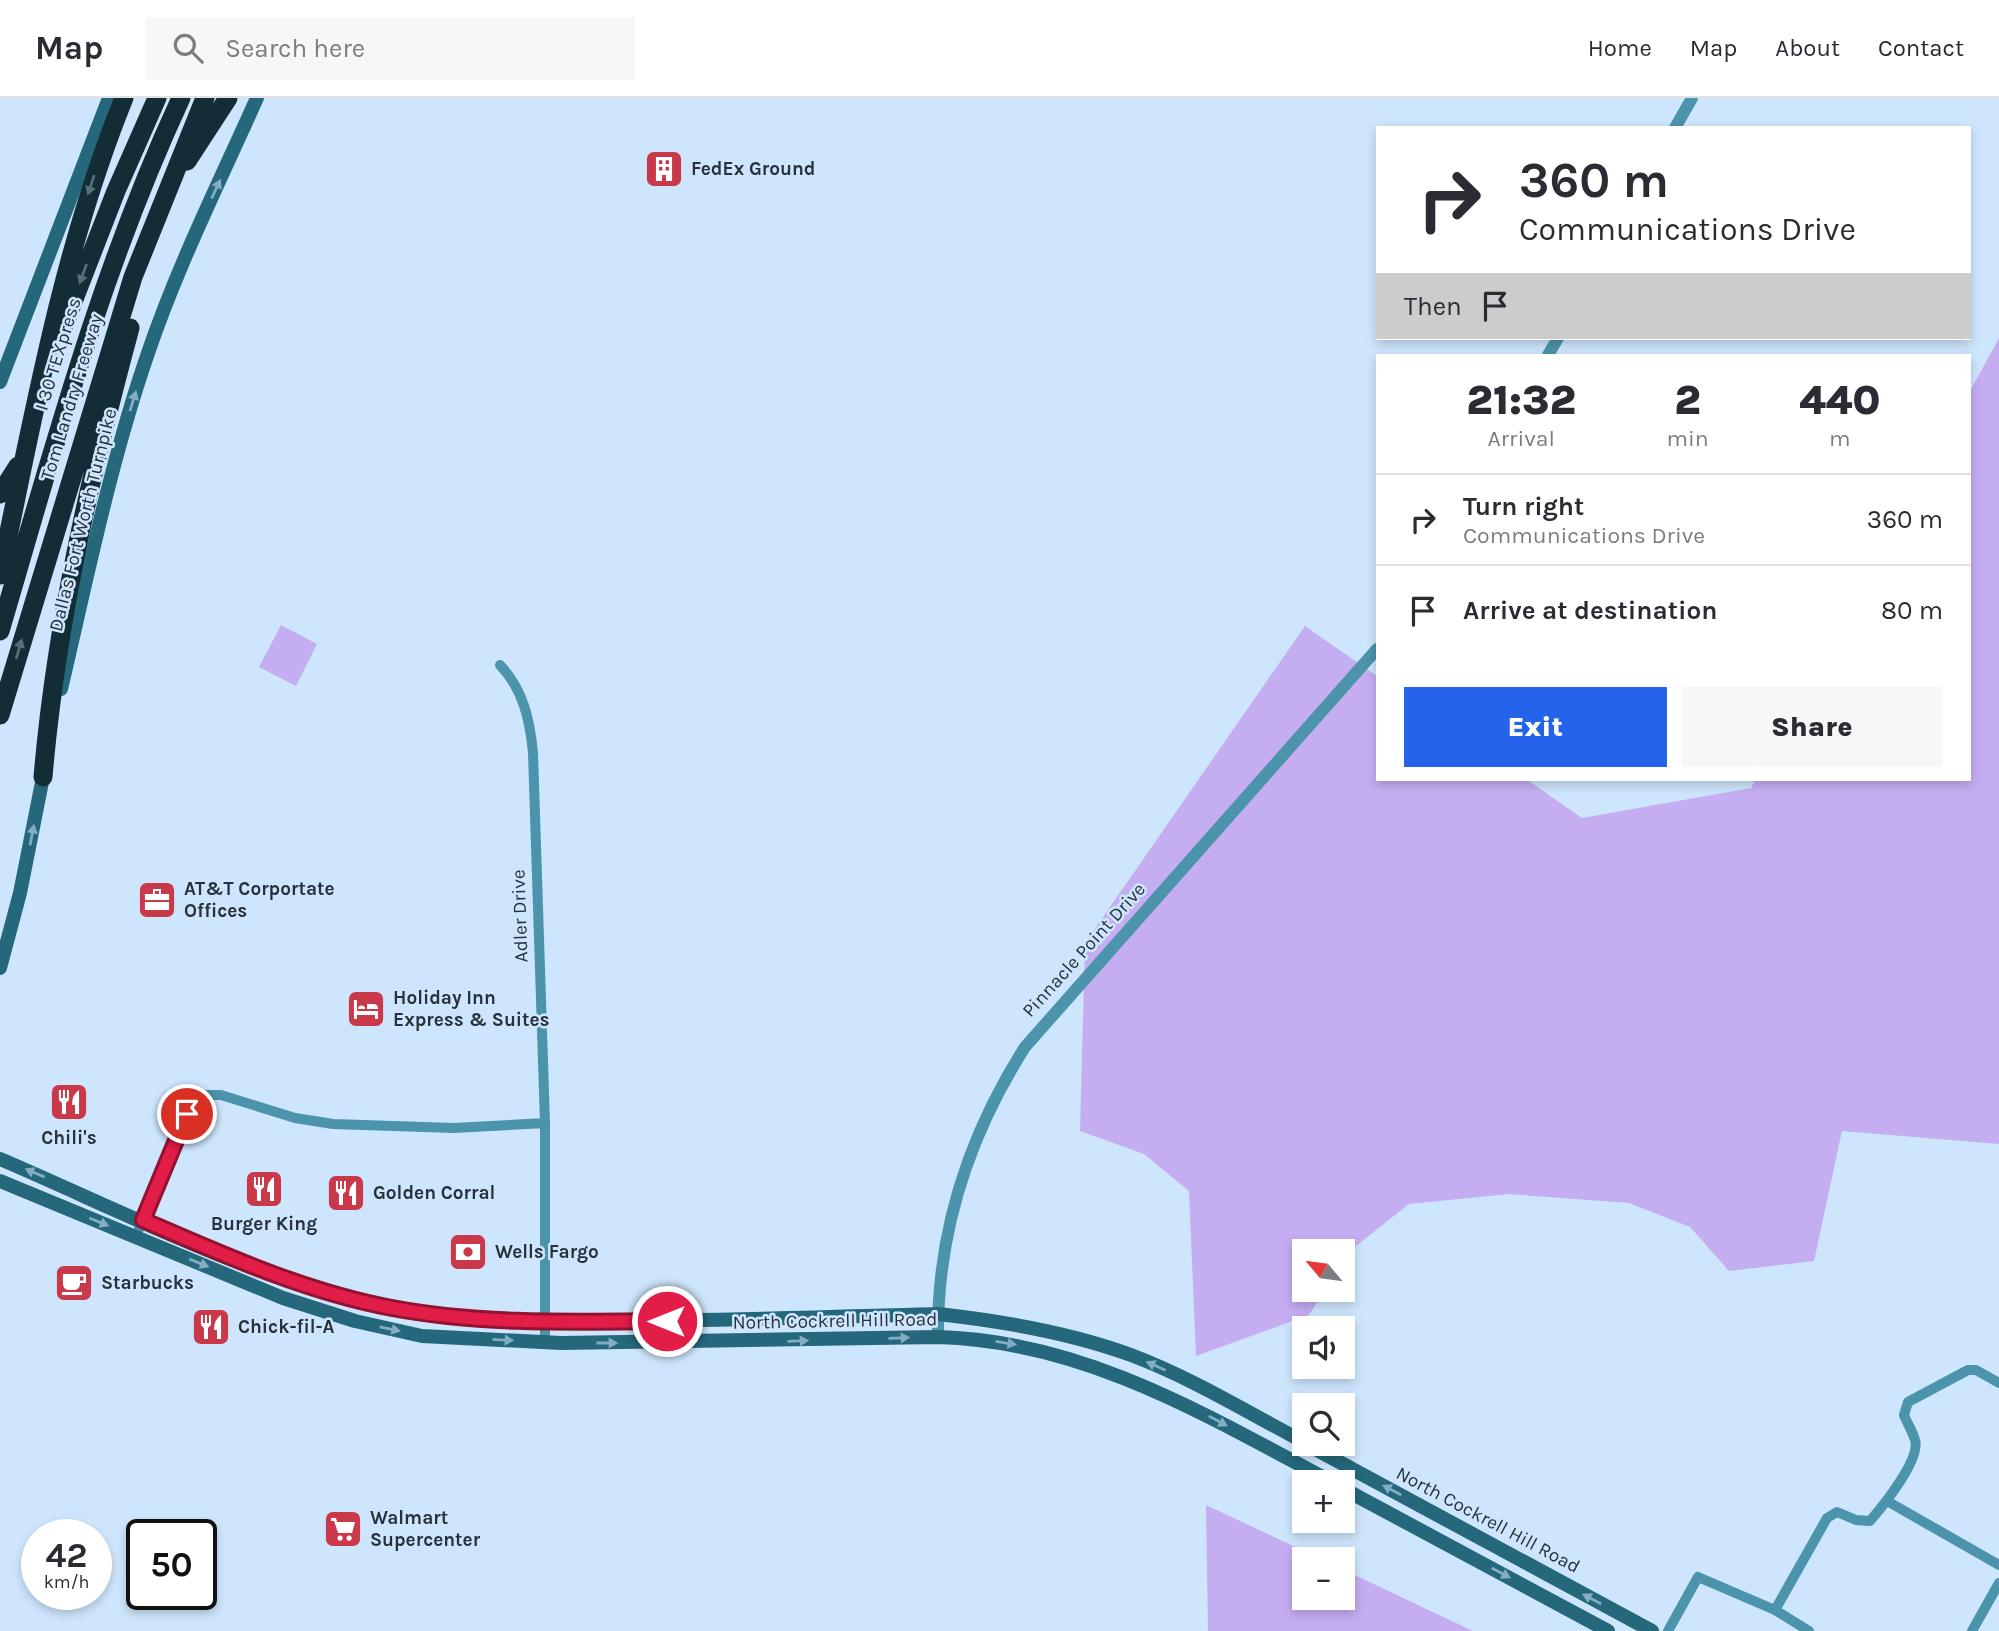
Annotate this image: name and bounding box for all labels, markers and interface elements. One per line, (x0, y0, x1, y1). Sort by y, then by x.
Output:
search box (145, 17, 635, 80)
text: Map (35, 29, 103, 67)
icon: search (169, 29, 207, 67)
text: Search here (225, 33, 365, 64)
text: Home (1588, 34, 1652, 62)
text: Map (1690, 34, 1737, 62)
text: About (1775, 34, 1840, 62)
text: Contact (1878, 34, 1964, 62)
building icon: FedEx Ground (643, 148, 685, 190)
text: 360 m (1519, 152, 1669, 209)
icon: right (1404, 154, 1495, 245)
place label: FedEx Ground (691, 158, 815, 180)
one-way arrow (86, 174, 96, 195)
one-way arrow (210, 179, 222, 199)
text: Communications Drive (1519, 211, 1856, 248)
one-way arrow (77, 263, 88, 284)
icon: arrive (1476, 287, 1514, 325)
text: Then (1404, 291, 1462, 322)
street label: I 30 TEXpress (30, 295, 86, 413)
street label: Tom Landry Freeway (36, 311, 108, 483)
text: 21:32 (1466, 375, 1576, 425)
text: 2 (1674, 375, 1701, 425)
text: 440 (1799, 375, 1881, 425)
one-way arrow (128, 390, 138, 411)
street label: Dallas Fort Worth Turnpike (45, 406, 121, 634)
text: Arrival (1488, 425, 1555, 452)
text: min (1667, 425, 1709, 452)
text: m (1829, 425, 1851, 452)
text: Turn right (1463, 491, 1584, 522)
icon: right (1404, 501, 1442, 539)
text: 360 m (1867, 504, 1943, 535)
text: Communications Drive (1463, 522, 1705, 549)
icon: arrive (1404, 592, 1442, 630)
text: Arrive at destination (1463, 595, 1717, 626)
text: 80 m (1881, 595, 1943, 626)
one-way arrow (15, 639, 25, 660)
button: Exit (1404, 687, 1667, 767)
button: Share (1681, 687, 1943, 767)
one-way arrow (26, 824, 37, 846)
street label: Adler Drive (507, 869, 533, 963)
place label: AT&T Corportate Offices (184, 878, 335, 922)
street label: Pinnacle Point Drive (1018, 878, 1150, 1022)
office icon: AT&T Corportate Offices (136, 879, 178, 921)
place label: Holiday Inn Express & Suites (393, 987, 550, 1031)
hotel icon: Holiday Inn Express & Suites (345, 988, 387, 1030)
restaurant icon: Chili's (48, 1081, 90, 1123)
pin (157, 1084, 217, 1144)
icon: arrive (168, 1095, 206, 1133)
place label: Chili's (41, 1127, 97, 1149)
one-way arrow (24, 1168, 45, 1179)
restaurant icon: Burger King (243, 1168, 285, 1210)
restaurant icon: Golden Corral (325, 1172, 367, 1214)
place label: Golden Corral (373, 1182, 495, 1204)
place label: Burger King (211, 1213, 317, 1235)
one-way arrow (88, 1216, 109, 1227)
bank icon: Wells Fargo (447, 1231, 489, 1273)
north arrow (1292, 1239, 1354, 1302)
map controls (1292, 1239, 1355, 1610)
place label: Wells Fargo (495, 1241, 599, 1263)
one-way arrow (189, 1258, 210, 1269)
cafe icon: Starbucks (53, 1262, 95, 1304)
place label: Starbucks (101, 1272, 194, 1294)
position arrow (630, 1284, 704, 1358)
restaurant icon: Chick-fil-A (190, 1306, 232, 1348)
street label: North Cockrell Hill Road (732, 1308, 938, 1334)
place label: Chick-fil-A (238, 1316, 335, 1338)
button: sound (1292, 1316, 1355, 1379)
one-way arrow (379, 1323, 401, 1334)
one-way arrow (888, 1332, 910, 1344)
one-way arrow (492, 1335, 514, 1346)
one-way arrow (787, 1335, 809, 1346)
one-way arrow (596, 1337, 618, 1349)
one-way arrow (995, 1338, 1017, 1349)
one-way arrow (1146, 1360, 1166, 1372)
button: search (1292, 1393, 1355, 1456)
one-way arrow (1208, 1415, 1228, 1427)
street label: North Cockrell Hill Road (1392, 1462, 1584, 1578)
button: + (1292, 1470, 1355, 1533)
one-way arrow (1382, 1484, 1402, 1496)
place label: Walmart Supercenter (370, 1507, 481, 1551)
supermarket icon: Walmart Supercenter (322, 1508, 364, 1550)
speed limit sign: 50 (126, 1519, 217, 1610)
text: 42 (46, 1535, 88, 1576)
button: − (1292, 1547, 1355, 1610)
one-way arrow (1491, 1568, 1511, 1579)
text: km/h (44, 1571, 89, 1593)
one-way arrow (1582, 1593, 1602, 1604)

